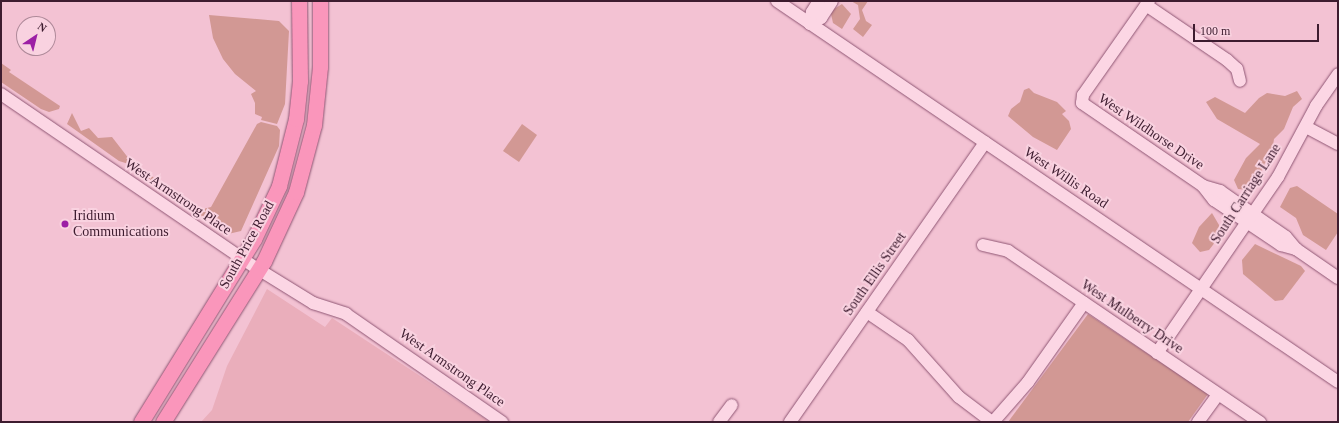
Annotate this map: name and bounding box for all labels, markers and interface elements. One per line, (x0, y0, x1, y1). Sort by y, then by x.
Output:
north arrow (16, 16, 56, 56)
scale bar (1195, 16, 1321, 42)
text: N (36, 20, 49, 34)
text: 100 m (1200, 24, 1230, 38)
street label: West Wildhorse Drive (1095, 90, 1207, 174)
street label: South Carriage Lane (1207, 141, 1285, 247)
street label: West Willis Road (1021, 144, 1111, 212)
street label: West Armstrong Place (121, 155, 235, 239)
street label: South Price Road (216, 198, 278, 292)
place label: Iridium Communications (73, 208, 169, 240)
marker: Iridium Communications (60, 219, 70, 229)
street label: South Ellis Street (840, 229, 910, 319)
street label: West Mulberry Drive (1078, 277, 1186, 357)
street label: West Armstrong Place (396, 325, 508, 411)

